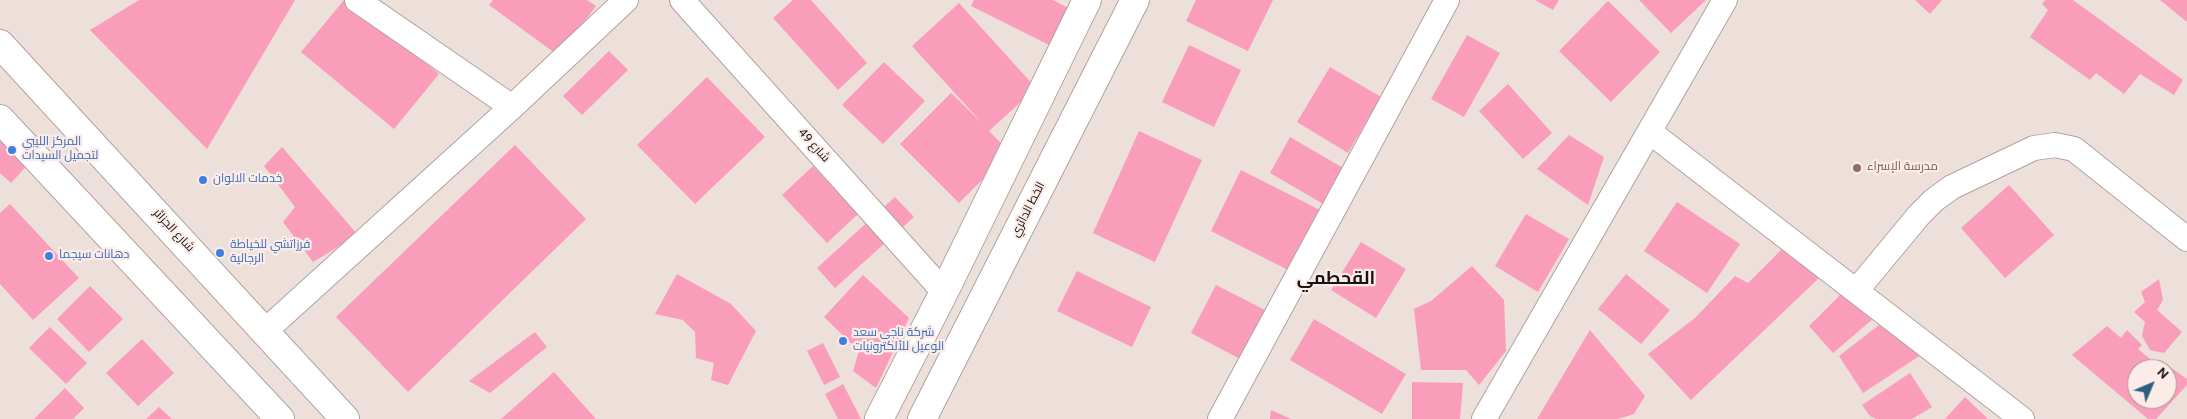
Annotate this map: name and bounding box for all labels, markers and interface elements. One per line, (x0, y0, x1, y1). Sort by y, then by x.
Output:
street label: شارع 49 (794, 126, 832, 166)
place label: المركز الليبي لتجميل السيدات (22, 136, 98, 164)
marker: المركز الليبي لتجميل السيدات (6, 144, 18, 156)
place label: مدرسة الإسراء (1867, 161, 1938, 175)
marker: مدرسة الإسراء (1851, 162, 1863, 174)
place label: خدمات الالوان (213, 173, 282, 187)
marker: خدمات الالوان (197, 174, 209, 186)
street label: الخط الدائري (1009, 180, 1049, 240)
street label: شارع الجزائر (150, 207, 196, 255)
place label: فرزاتشي للخياطة الرجالية (230, 239, 310, 267)
marker: فرزاتشي للخياطة الرجالية (214, 247, 226, 259)
place label: دهانات سيجما (59, 249, 129, 263)
marker: دهانات سيجما (43, 250, 55, 262)
district label: القحطمي (1297, 269, 1375, 291)
place label: شركة ناجي سعد الوعيل للألكترونيات (853, 327, 944, 355)
marker: شركة ناجي سعد الوعيل للألكترونيات (837, 335, 849, 347)
north arrow (2127, 359, 2177, 409)
text: N (2153, 364, 2172, 383)

